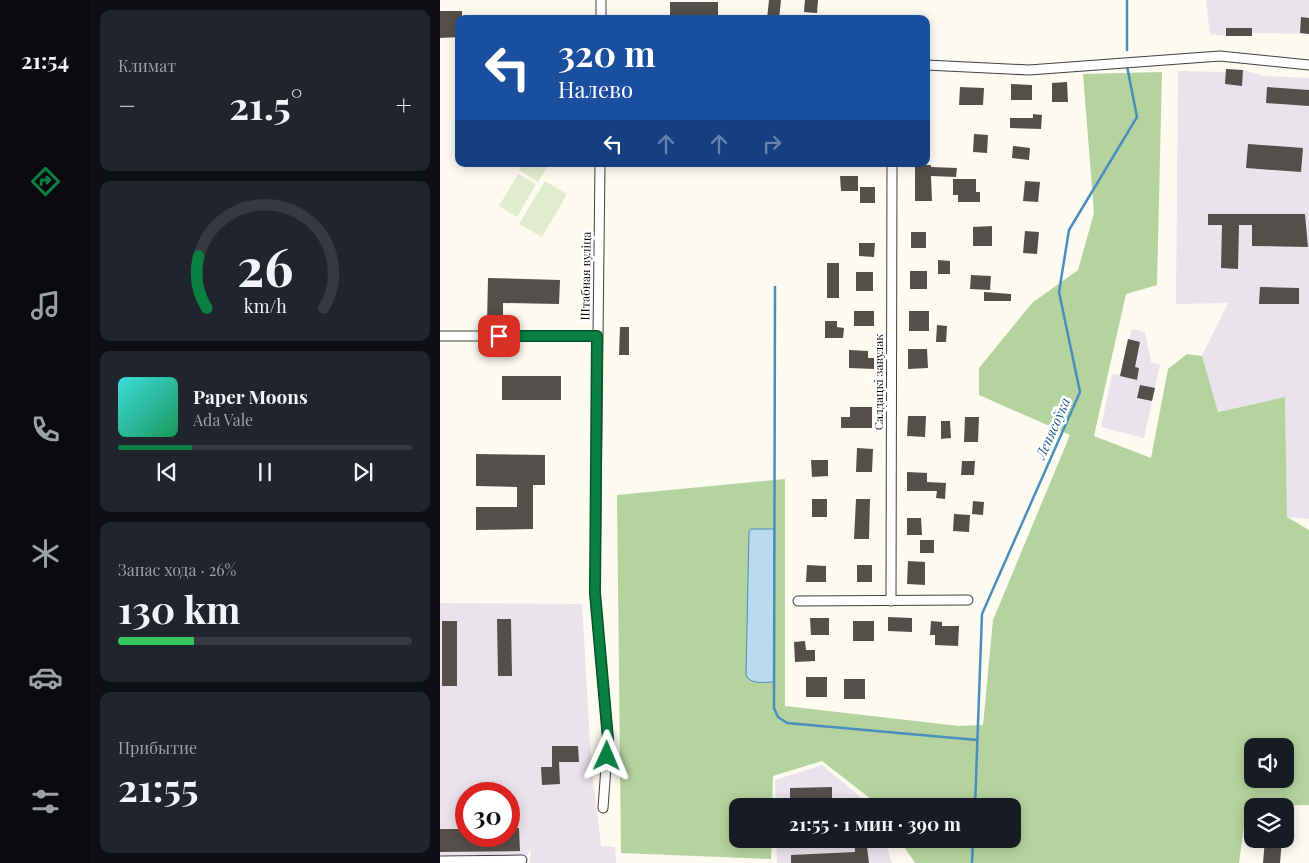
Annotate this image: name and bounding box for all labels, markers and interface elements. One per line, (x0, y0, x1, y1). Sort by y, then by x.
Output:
text: 320 m (558, 29, 656, 76)
icon: left (475, 35, 540, 100)
text: 21:54 (21, 45, 69, 75)
text: Климат (118, 55, 176, 76)
text: Налево (558, 74, 633, 104)
text: 21.5° (229, 79, 302, 130)
text: − (118, 86, 136, 123)
text: + (396, 86, 412, 123)
icon: left (599, 130, 627, 158)
icon: ahead (652, 130, 680, 158)
icon: ahead (705, 130, 733, 158)
icon: right (758, 130, 786, 158)
icon: directions (28, 164, 63, 199)
text: 26 (237, 231, 293, 300)
street label: Штабная вуліца (576, 231, 594, 321)
icon: music (28, 288, 63, 323)
text: km/h (244, 294, 287, 317)
pin (478, 315, 520, 357)
icon: arrive (485, 322, 513, 350)
street label: Салдацкі завулак (870, 334, 886, 430)
text: Paper Moons (193, 383, 308, 409)
water label: Лепясоўка (1030, 394, 1075, 462)
text: Ada Vale (193, 409, 253, 430)
icon: phone (28, 412, 63, 447)
icon: previous (153, 458, 181, 486)
icon: pause (251, 458, 279, 486)
icon: next (349, 458, 377, 486)
icon: climate (28, 536, 63, 571)
text: Запас хода · 26% (118, 559, 236, 580)
text: 130 km (118, 583, 240, 634)
icon: car (28, 660, 63, 695)
position arrow (580, 729, 632, 781)
text: Прибытие (118, 737, 197, 758)
map controls (1244, 738, 1294, 848)
button: sound (1244, 738, 1294, 788)
text: 21:55 (118, 761, 198, 812)
speed limit sign: 30 (455, 782, 520, 847)
icon: filters (28, 784, 63, 819)
button: layers (1244, 798, 1294, 848)
text: 21:55 · 1 мин · 390 m (789, 810, 961, 836)

